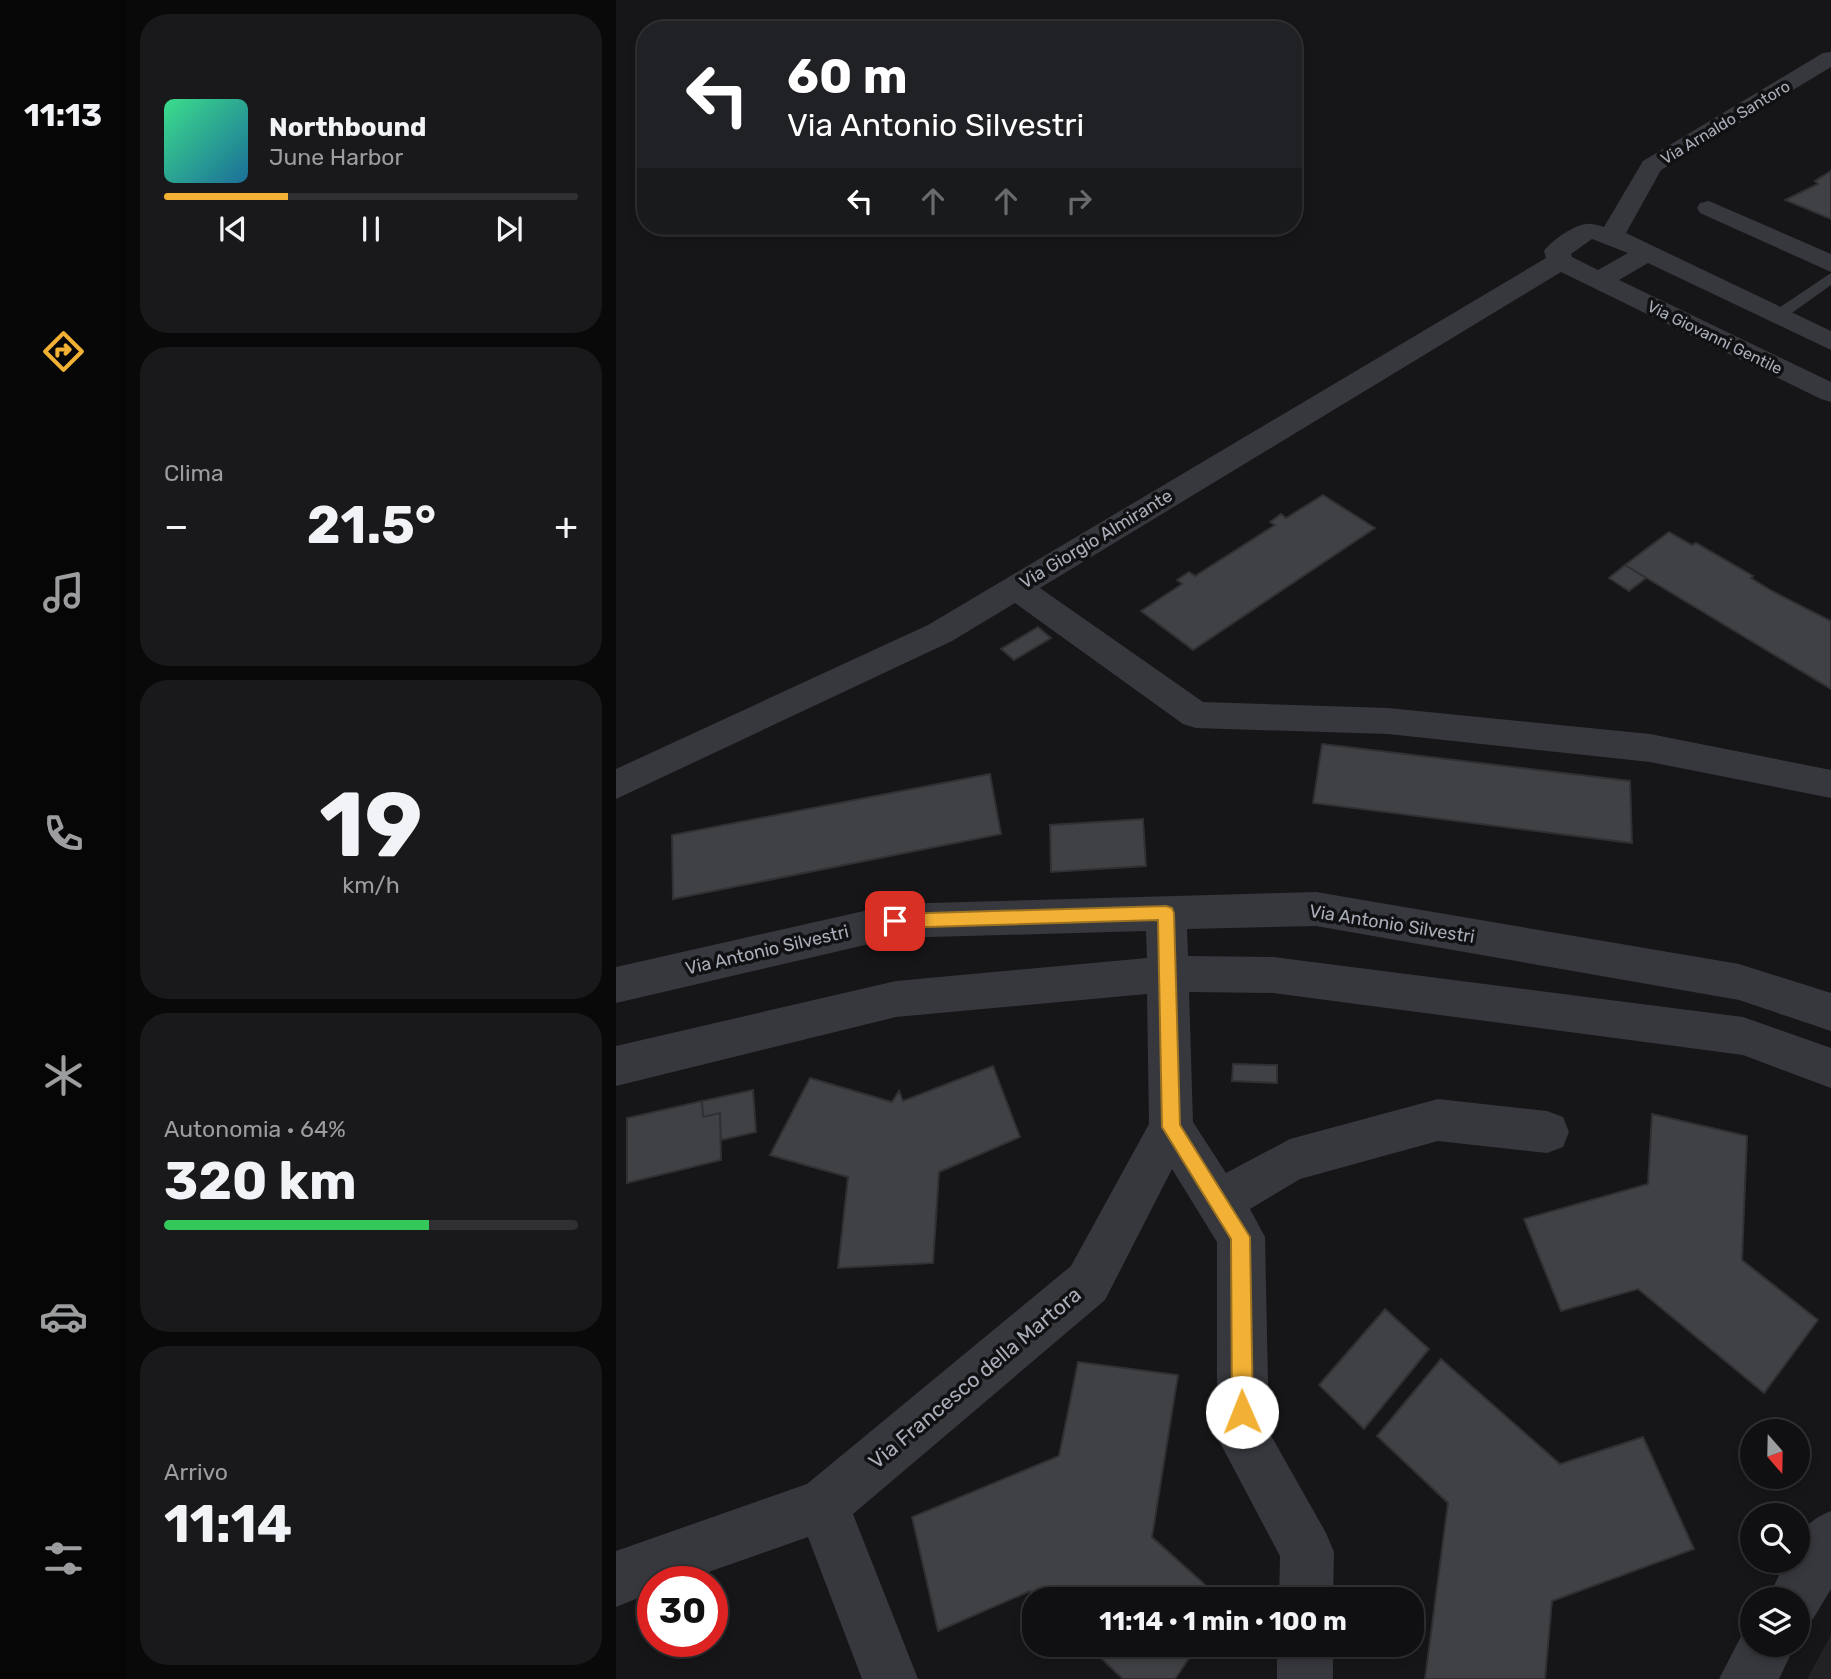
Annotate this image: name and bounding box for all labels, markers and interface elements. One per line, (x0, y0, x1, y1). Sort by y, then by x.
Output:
text: 60 m (787, 47, 908, 105)
icon: left (672, 49, 763, 140)
street label: Via Arnaldo Santoro (1657, 76, 1793, 169)
text: 11:13 (24, 96, 102, 134)
text: Via Antonio Silvestri (787, 106, 1084, 144)
text: Northbound (269, 112, 427, 143)
text: June Harbor (269, 143, 403, 171)
icon: left (841, 182, 879, 220)
icon: ahead (914, 182, 952, 220)
icon: ahead (987, 182, 1025, 220)
icon: right (1060, 182, 1098, 220)
icon: previous (214, 210, 252, 248)
icon: pause (352, 210, 390, 248)
icon: next (490, 210, 528, 248)
street label: Via Giovanni Gentile (1644, 297, 1785, 378)
icon: directions (39, 327, 88, 376)
text: Clima (164, 459, 224, 487)
street label: Via Giorgio Almirante (1015, 485, 1177, 593)
text: 21.5° (307, 494, 436, 556)
text: − (164, 503, 189, 549)
text: + (554, 503, 578, 549)
icon: music (39, 568, 88, 617)
text: 19 (319, 771, 423, 879)
icon: phone (39, 809, 88, 858)
text: km/h (342, 871, 400, 899)
pin (865, 891, 925, 951)
street label: Via Antonio Silvestri (1308, 900, 1476, 948)
icon: arrive (876, 902, 914, 940)
street label: Via Antonio Silvestri (683, 920, 851, 980)
icon: climate (39, 1051, 88, 1100)
text: Autonomia · 64% (164, 1115, 346, 1143)
text: 320 km (164, 1150, 357, 1212)
street label: Via Francesco della Martora (863, 1281, 1086, 1474)
icon: car (39, 1292, 88, 1341)
position arrow (1205, 1375, 1279, 1449)
north arrow (1740, 1419, 1810, 1489)
map controls (1740, 1419, 1810, 1657)
text: Arrivo (164, 1458, 228, 1486)
text: 11:14 (164, 1493, 292, 1555)
button: search (1740, 1503, 1810, 1573)
icon: filters (39, 1534, 88, 1583)
speed limit sign: 30 (637, 1566, 728, 1657)
button: layers (1740, 1587, 1810, 1657)
text: 11:14 · 1 min · 100 m (1099, 1606, 1347, 1637)

